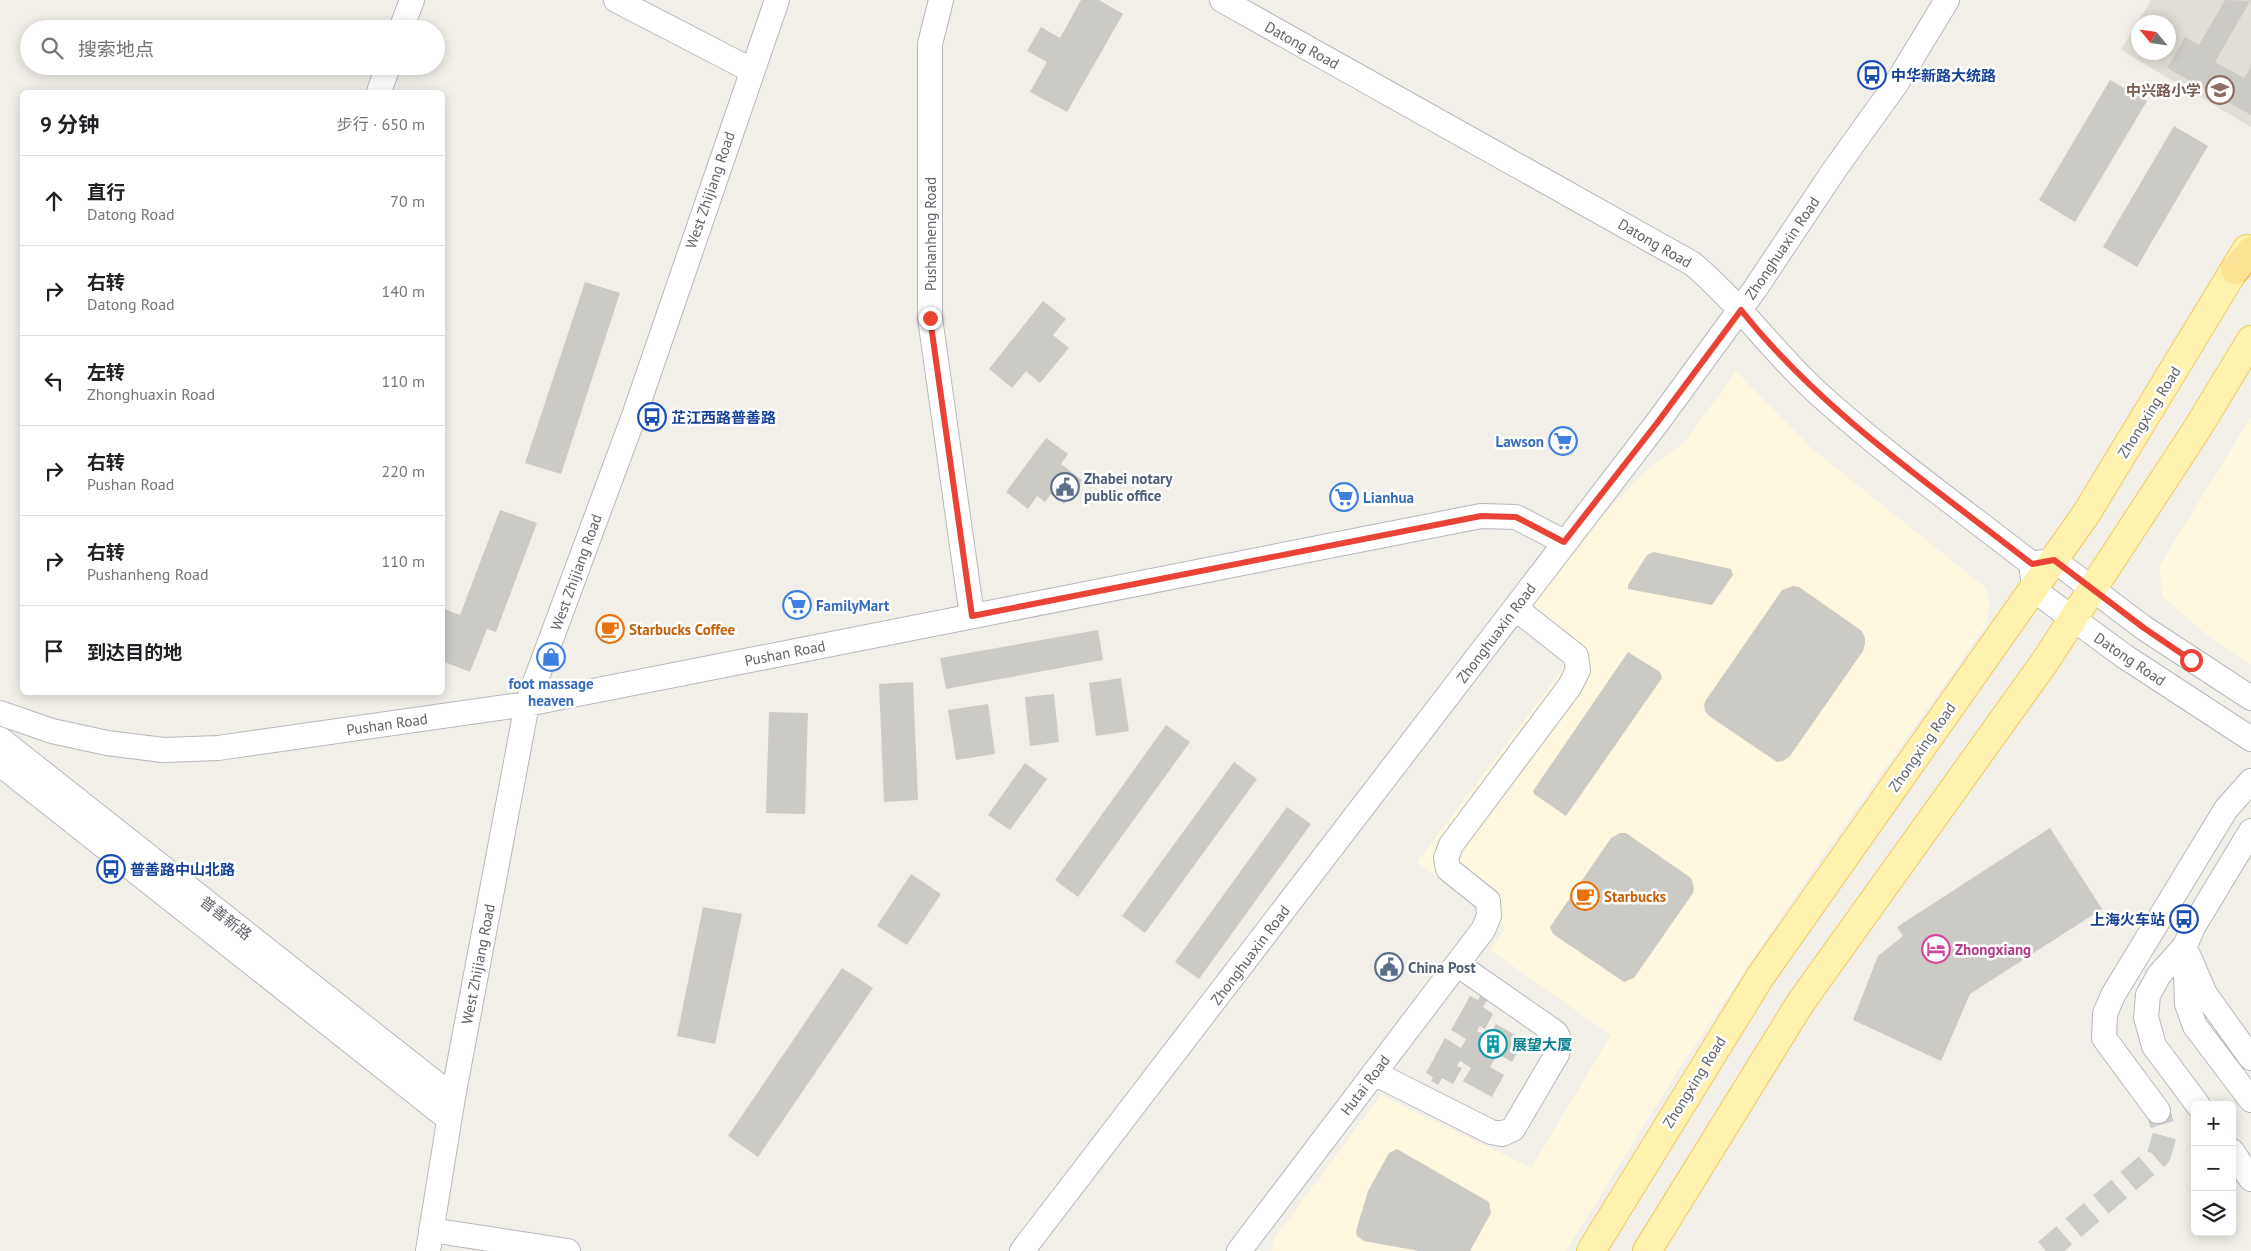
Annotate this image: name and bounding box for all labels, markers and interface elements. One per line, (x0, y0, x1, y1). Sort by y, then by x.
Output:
north arrow (2131, 15, 2176, 60)
street label: Datong Road (1261, 17, 1343, 73)
search box (20, 20, 445, 75)
icon: search (38, 34, 66, 62)
text: 搜索地点 (78, 37, 154, 61)
bus stop icon: 中华新路大统路 (1857, 60, 1887, 90)
place label: 中华新路大统路 (1891, 66, 1996, 85)
school or university icon: 中兴路小学 (2205, 75, 2235, 105)
place label: 中兴路小学 (2126, 81, 2201, 100)
text: 9 分钟 (40, 111, 99, 138)
text: 步行 · 650 m (337, 114, 425, 134)
street label: West Zhijiang Road (681, 129, 739, 251)
street label: Pushanheng Road (921, 177, 940, 291)
text: 直行 (87, 180, 125, 204)
icon: ahead (40, 187, 68, 215)
text: 70 m (390, 191, 425, 211)
street label: Zhonghuaxin Road (1741, 193, 1823, 303)
text: Datong Road (87, 204, 175, 224)
street label: Datong Road (1615, 214, 1695, 272)
text: 右转 (87, 270, 125, 294)
icon: right (40, 277, 68, 305)
text: 140 m (382, 281, 425, 301)
text: Datong Road (87, 294, 175, 314)
route end (919, 307, 942, 330)
text: 左转 (87, 360, 125, 384)
street label: Zhongxing Road (2113, 363, 2185, 461)
icon: left (40, 367, 68, 395)
text: 110 m (382, 371, 425, 391)
text: Zhonghuaxin Road (87, 384, 215, 404)
bus stop icon: 芷江西路普善路 (637, 402, 667, 432)
place label: 芷江西路普善路 (671, 408, 776, 427)
supermarket icon: Lawson (1548, 426, 1578, 456)
place label: Lawson (1495, 432, 1544, 451)
text: 右转 (87, 450, 125, 474)
icon: right (40, 457, 68, 485)
text: 220 m (382, 461, 425, 481)
place label: Zhabei notary public office (1084, 469, 1173, 505)
public building icon: Zhabei notary public office (1050, 472, 1080, 502)
text: Pushan Road (87, 474, 174, 494)
supermarket icon: Lianhua (1329, 482, 1359, 512)
place label: Lianhua (1363, 488, 1414, 507)
street label: West Zhijiang Road (546, 511, 606, 633)
text: 右转 (87, 540, 125, 564)
icon: right (40, 547, 68, 575)
text: 110 m (382, 551, 425, 571)
text: Pushanheng Road (87, 564, 209, 584)
street label: Zhonghuaxin Road (1452, 579, 1540, 687)
supermarket icon: FamilyMart (782, 590, 812, 620)
place label: FamilyMart (816, 596, 890, 615)
cafe icon: Starbucks Coffee (595, 614, 625, 644)
place label: Starbucks Coffee (629, 620, 736, 639)
street label: Datong Road (2091, 628, 2169, 690)
street label: Pushan Road (743, 636, 827, 670)
icon: arrive (40, 637, 68, 665)
text: 到达目的地 (87, 640, 182, 664)
shop icon: foot massage heaven (536, 642, 566, 672)
route start (2180, 649, 2203, 672)
place label: foot massage heaven (508, 674, 594, 710)
street label: Zhongxing Road (1884, 699, 1960, 795)
street label: Pushan Road (345, 709, 429, 739)
bus stop icon: 普善路中山北路 (96, 854, 126, 884)
place label: 普善路中山北路 (130, 860, 235, 879)
cafe icon: Starbucks (1570, 881, 1600, 911)
place label: Starbucks (1604, 887, 1666, 906)
street label: 普善新路 (197, 892, 255, 944)
street label: Zhonghuaxin Road (1206, 901, 1294, 1009)
street label: West Zhijiang Road (457, 902, 499, 1026)
bus stop icon: 上海火车站 (2169, 904, 2199, 934)
place label: 上海火车站 (2090, 910, 2165, 929)
hotel icon: Zhongxiang (1921, 934, 1951, 964)
place label: Zhongxiang (1955, 940, 2031, 959)
public building icon: China Post (1374, 952, 1404, 982)
place label: China Post (1408, 958, 1476, 977)
building icon: 展望大厦 (1478, 1029, 1508, 1059)
street label: Zhongxing Road (1658, 1033, 1730, 1131)
place label: 展望大厦 (1512, 1035, 1572, 1054)
street label: Hutai Road (1336, 1051, 1394, 1119)
map controls (2191, 1101, 2236, 1236)
button: + (2191, 1101, 2236, 1146)
button: − (2191, 1146, 2236, 1191)
button: layers (2191, 1191, 2236, 1236)

